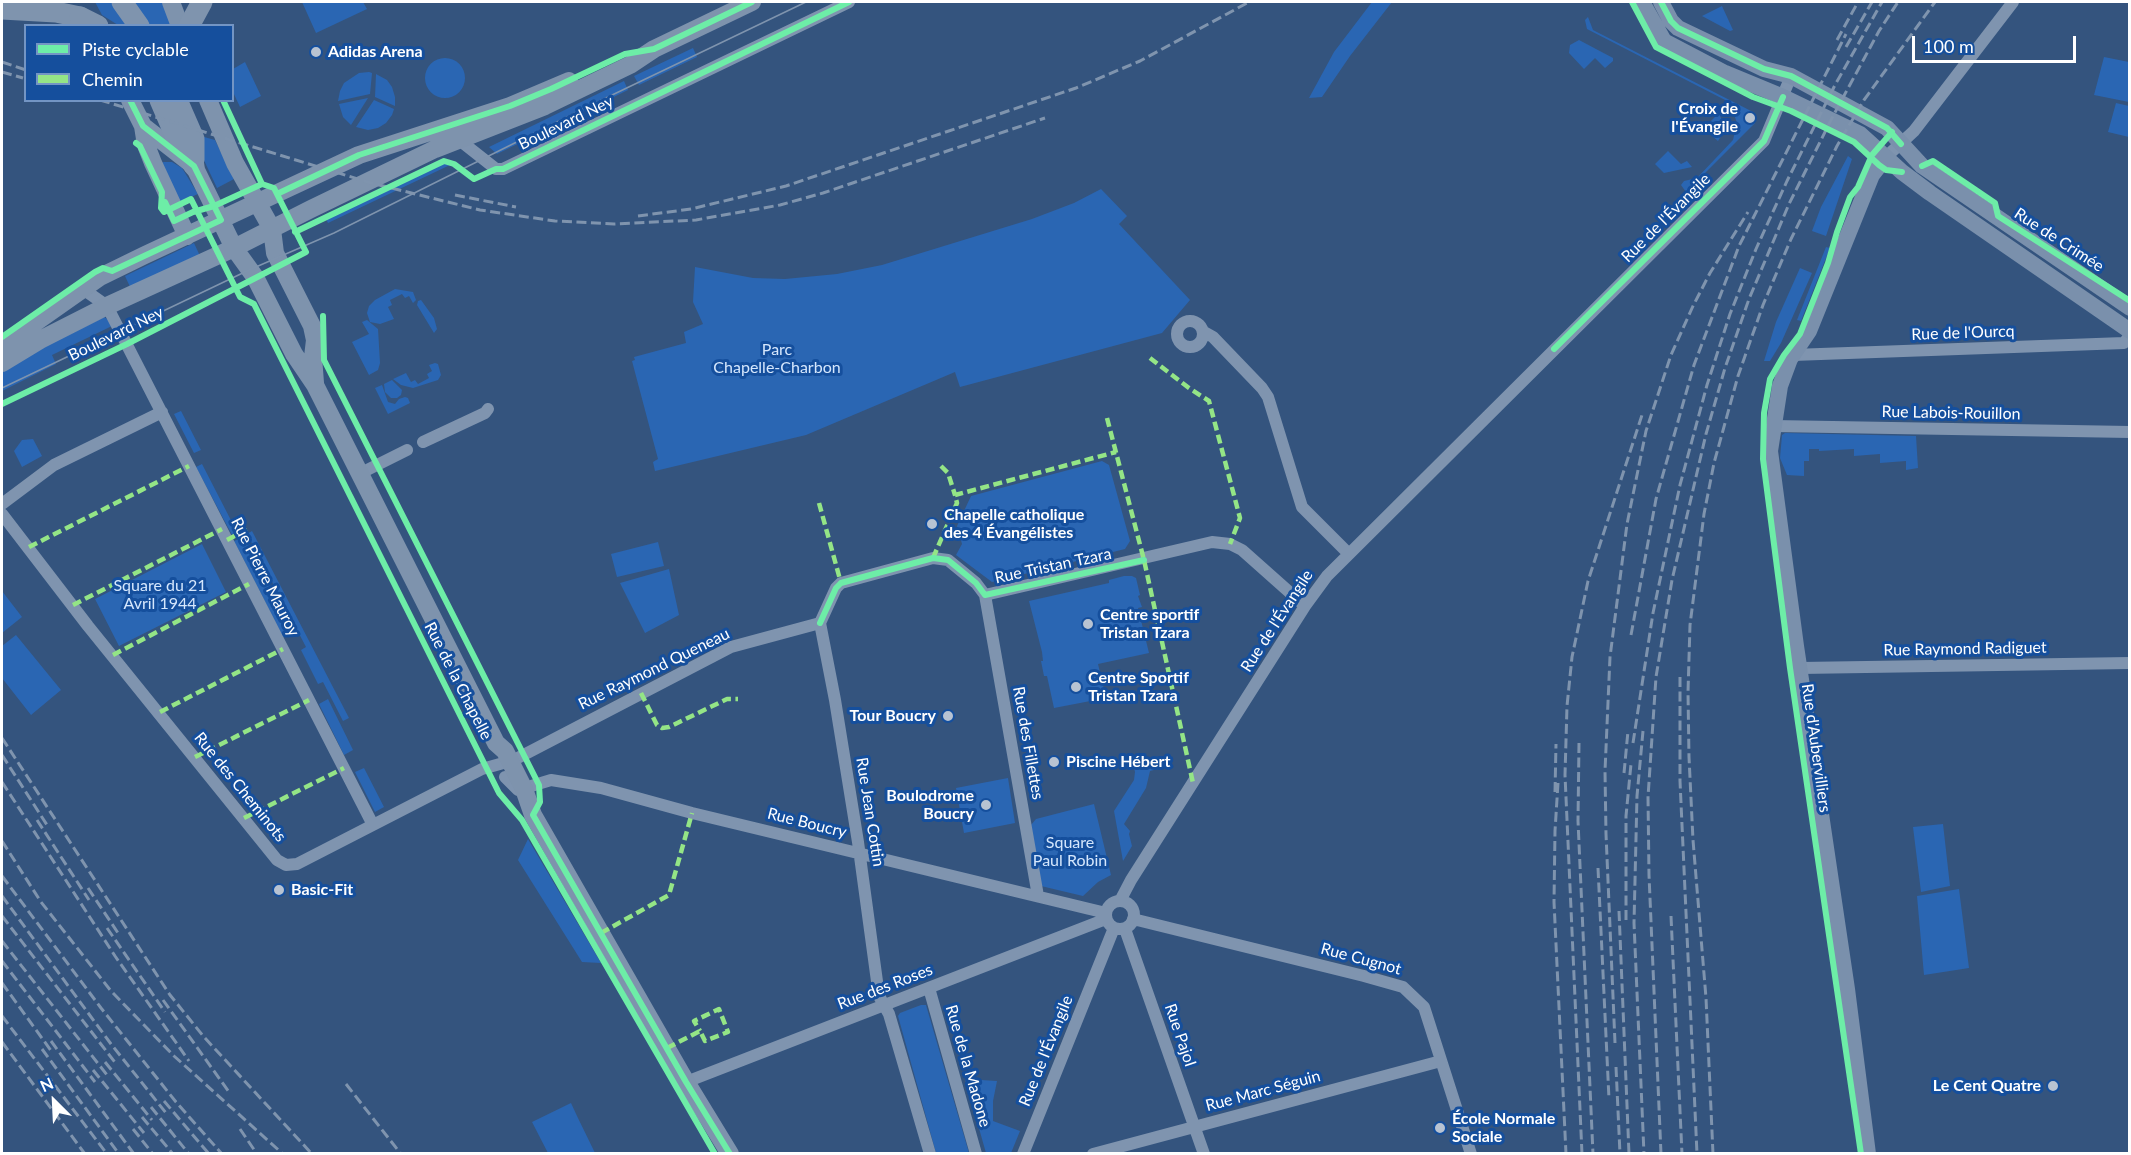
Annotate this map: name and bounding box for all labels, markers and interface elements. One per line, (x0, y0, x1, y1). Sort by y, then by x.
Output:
legend (24, 24, 234, 102)
scale bar (1915, 24, 2078, 62)
text: 100 m (1923, 35, 1974, 57)
text: Piste cyclable (82, 38, 189, 60)
place label: Adidas Arena (328, 42, 423, 62)
marker: Adidas Arena (309, 45, 323, 59)
text: Chemin (82, 68, 143, 90)
street label: Boulevard Ney (515, 92, 617, 154)
place label: Croix de l'Évangile (1671, 99, 1738, 137)
marker: Croix de l'Évangile (1743, 111, 1757, 125)
street label: Rue de l'Évangile (1618, 170, 1714, 266)
street label: Rue de Crimée (2011, 204, 2107, 276)
street label: Boulevard Ney (65, 303, 167, 365)
street label: Rue de l'Ourcq (1911, 322, 2015, 344)
park label: Parc Chapelle-Charbon (713, 340, 841, 378)
street label: Rue Labois-Rouillon (1881, 402, 2021, 424)
place label: Chapelle catholique des 4 Évangélistes (944, 505, 1084, 543)
street label: Rue Pierre Mauroy (227, 514, 303, 640)
marker: Chapelle catholique des 4 Évangélistes (925, 517, 939, 531)
street label: Rue Tristan Tzara (993, 544, 1113, 588)
street label: Rue de l'Évangile (1237, 566, 1317, 676)
park label: Square du 21 Avril 1944 (113, 576, 207, 614)
place label: Centre sportif Tristan Tzara (1100, 605, 1199, 643)
marker: Centre sportif Tristan Tzara (1081, 617, 1095, 631)
street label: Rue de la Chapelle (420, 619, 496, 743)
street label: Rue Raymond Queneau (575, 624, 733, 714)
street label: Rue Raymond Radiguet (1883, 638, 2047, 660)
place label: Centre Sportif Tristan Tzara (1088, 668, 1189, 706)
marker: Centre Sportif Tristan Tzara (1069, 680, 1083, 694)
street label: Rue d'Aubervilliers (1797, 682, 1835, 814)
street label: Rue des Fillettes (1009, 685, 1047, 801)
place label: Tour Boucry (849, 706, 936, 726)
marker: Tour Boucry (941, 709, 955, 723)
street label: Rue des Cheminots (190, 728, 290, 846)
place label: Piscine Hébert (1066, 752, 1170, 772)
marker: Piscine Hébert (1047, 755, 1061, 769)
street label: Rue Jean Cottin (852, 756, 888, 868)
place label: Boulodrome Boucry (886, 786, 974, 824)
marker: Boulodrome Boucry (979, 798, 993, 812)
street label: Rue Boucry (765, 804, 849, 842)
park label: Square Paul Robin (1033, 833, 1107, 871)
place label: Basic-Fit (291, 880, 353, 900)
marker: Basic-Fit (272, 883, 286, 897)
street label: Rue Cugnot (1319, 939, 1403, 979)
street label: Rue des Roses (835, 960, 935, 1014)
street label: Rue de l'Évangile (1015, 993, 1077, 1109)
street label: Rue Pajol (1160, 1001, 1200, 1069)
street label: Rue de la Madone (941, 1003, 995, 1129)
street label: Rue Marc Séguin (1204, 1066, 1322, 1116)
north arrow (24, 1071, 84, 1131)
text: N (37, 1073, 56, 1095)
place label: Le Cent Quatre (1933, 1076, 2041, 1096)
marker: Le Cent Quatre (2046, 1079, 2060, 1093)
place label: École Normale Sociale (1452, 1109, 1555, 1147)
marker: École Normale Sociale (1433, 1121, 1447, 1135)

